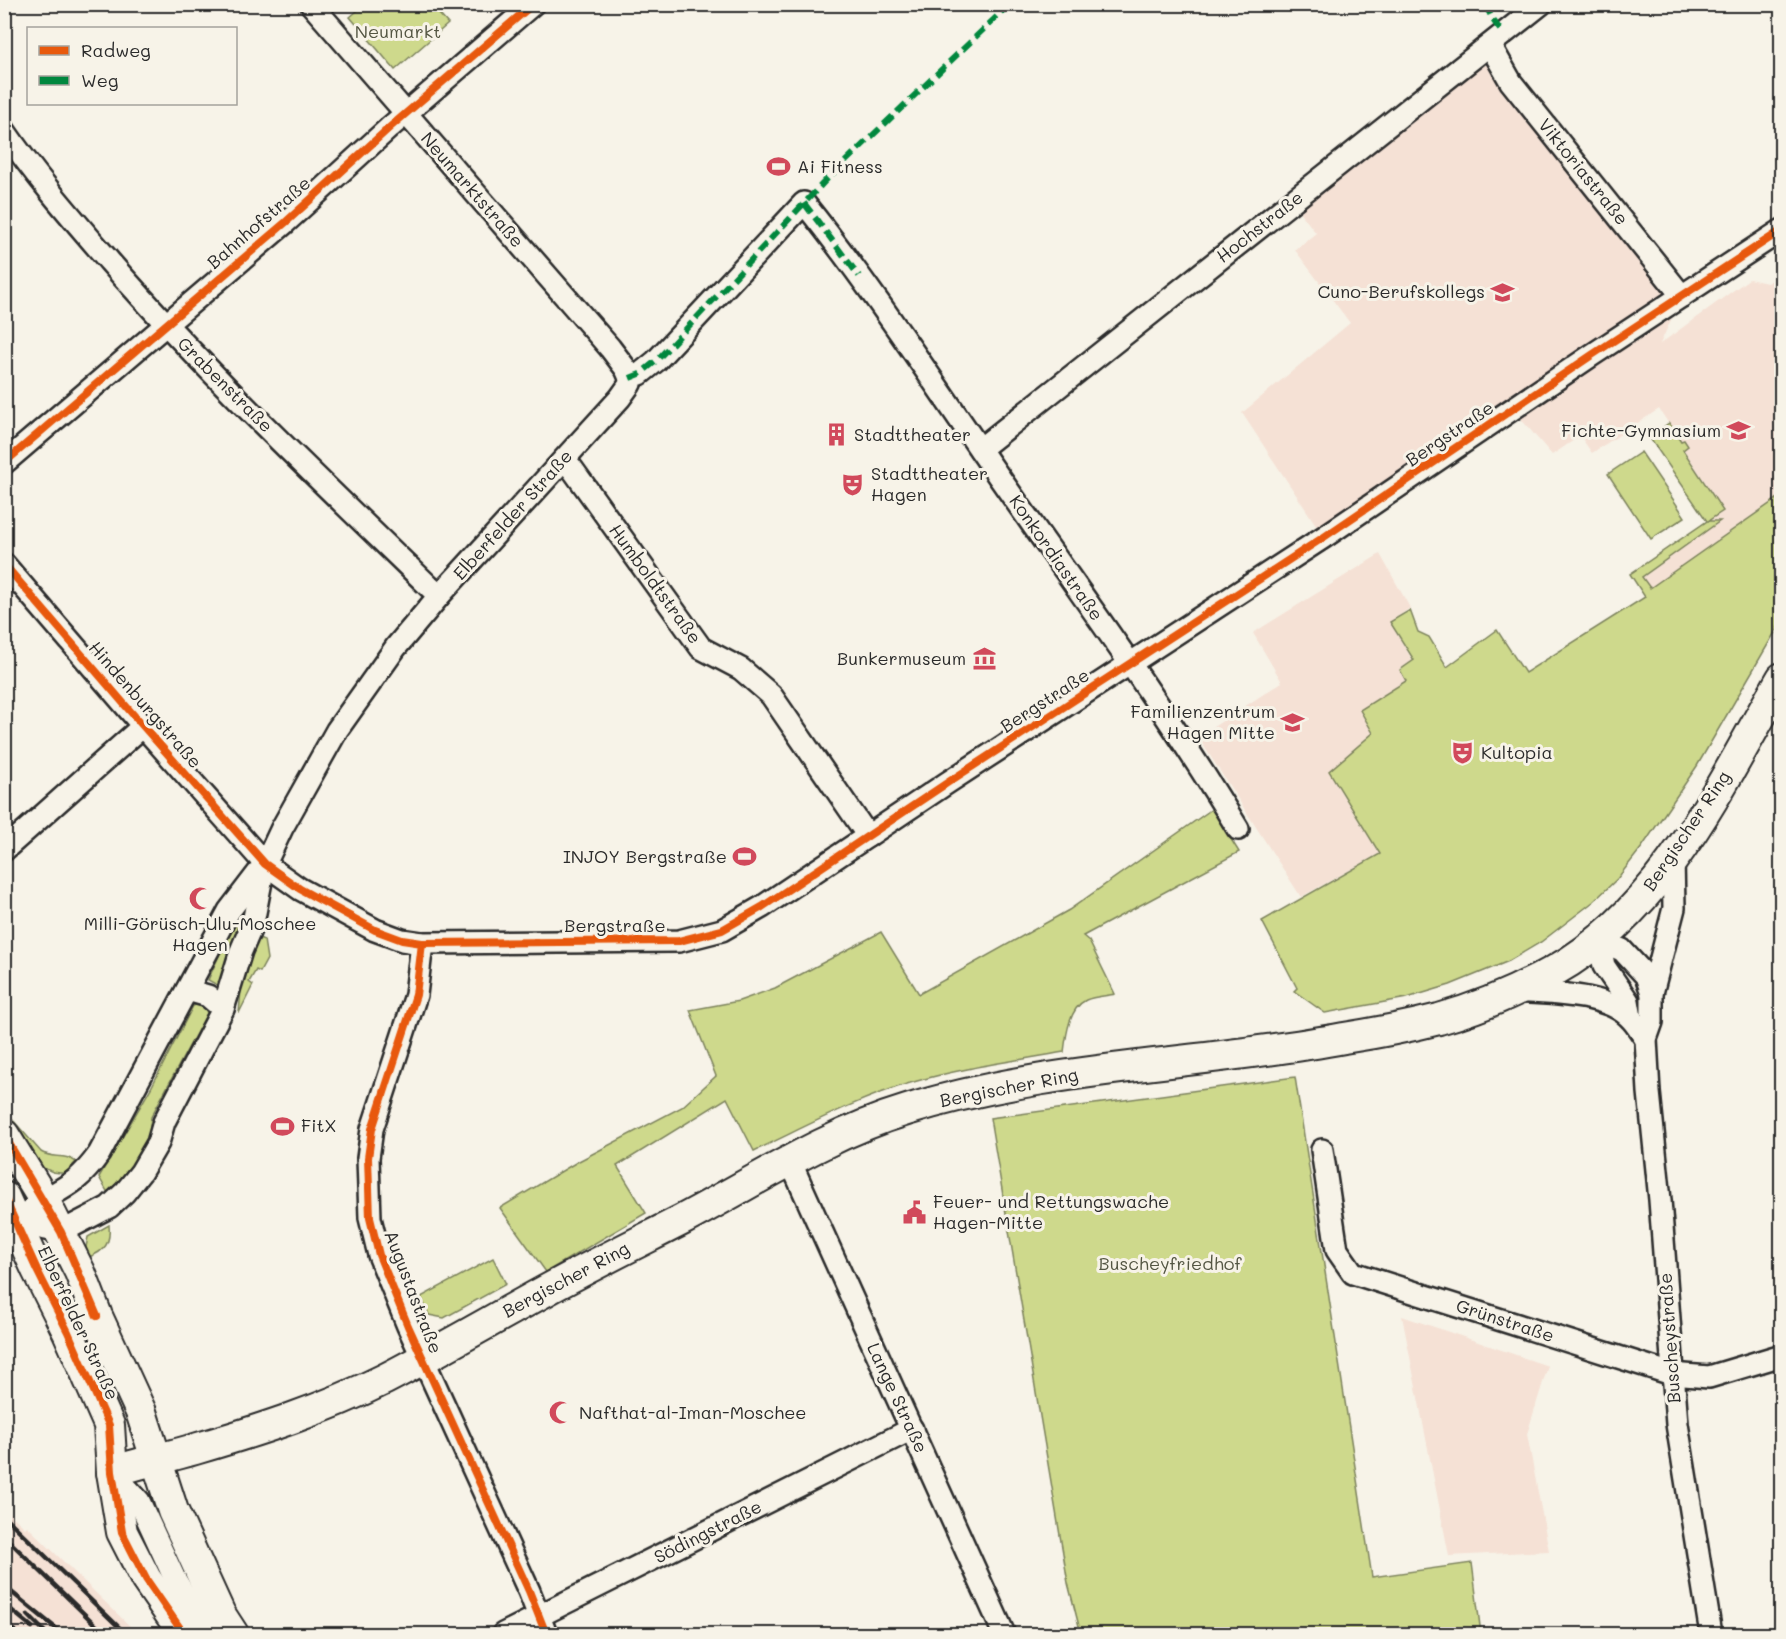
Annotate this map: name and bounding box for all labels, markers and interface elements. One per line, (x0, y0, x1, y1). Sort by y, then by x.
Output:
park label: Neumarkt (355, 19, 441, 43)
legend (27, 27, 237, 105)
text: Radweg (81, 38, 151, 62)
text: Weg (81, 68, 118, 92)
street label: Viktoriastraße (1533, 113, 1634, 230)
street label: Neumarktstraße (416, 126, 530, 252)
sports icon: Ai Fitness (766, 154, 792, 180)
place label: Ai Fitness (797, 154, 883, 178)
street label: Bahnhofstraße (201, 171, 315, 274)
street label: Hochstraße (1211, 185, 1308, 268)
place label: Cuno-Berufskollegs (1318, 279, 1485, 303)
school or university icon: Cuno-Berufskollegs (1490, 279, 1516, 305)
street label: Grabenstraße (173, 331, 279, 437)
street label: Bergstraße (1401, 395, 1498, 471)
place label: Fichte-Gymnasium (1561, 418, 1721, 442)
school or university icon: Fichte-Gymnasium (1726, 418, 1752, 444)
building icon: Stadttheater (823, 422, 849, 448)
place label: Stadttheater (854, 422, 971, 446)
street label: Elberfelder Straße (447, 444, 577, 585)
place label: Stadttheater Hagen (871, 461, 988, 506)
theatre icon: Stadttheater Hagen (840, 471, 866, 497)
street label: Konkordiastraße (1004, 490, 1109, 625)
street label: Humboldtstraße (604, 519, 707, 648)
street label: Hindenburgstraße (84, 636, 208, 773)
place label: Bunkermuseum (837, 646, 966, 670)
museum icon: Bunkermuseum (971, 646, 997, 672)
street label: Bergstraße (995, 663, 1093, 738)
place label: Familienzentrum Hagen Mitte (1130, 699, 1275, 744)
school or university icon: Familienzentrum Hagen Mitte (1280, 709, 1306, 735)
theatre icon: Kultopia (1450, 740, 1476, 766)
place label: Kultopia (1481, 740, 1553, 764)
street label: Bergischer Ring (1637, 766, 1735, 895)
place label: INJOY Bergstraße (563, 844, 727, 868)
sports icon: INJOY Bergstraße (732, 844, 758, 870)
mosque icon: Milli-Görüsch-Ulu-Moschee Hagen (187, 885, 213, 911)
place label: Milli-Görüsch-Ulu-Moschee Hagen (84, 911, 316, 956)
street label: Bergstraße (564, 913, 666, 937)
street label: Bergischer Ring (938, 1062, 1080, 1112)
sports icon: FitX (270, 1113, 296, 1139)
place label: FitX (301, 1113, 336, 1137)
place label: Feuer- und Rettungswache Hagen-Mitte (933, 1189, 1169, 1234)
public building icon: Feuer- und Rettungswache Hagen-Mitte (902, 1199, 928, 1225)
street label: Augustastraße (379, 1227, 448, 1357)
street label: Bergischer Ring (498, 1236, 633, 1323)
street label: Elberfelder Straße (33, 1242, 125, 1403)
park label: Buscheyfriedhof (1099, 1251, 1242, 1275)
street label: Buscheystraße (1652, 1272, 1686, 1404)
street label: Grünstraße (1453, 1293, 1557, 1347)
street label: Lange Straße (862, 1339, 934, 1457)
mosque icon: Nafthat-al-Iman-Moschee (548, 1400, 574, 1426)
place label: Nafthat-al-Iman-Moschee (579, 1400, 806, 1424)
street label: Södingstraße (650, 1494, 765, 1569)

